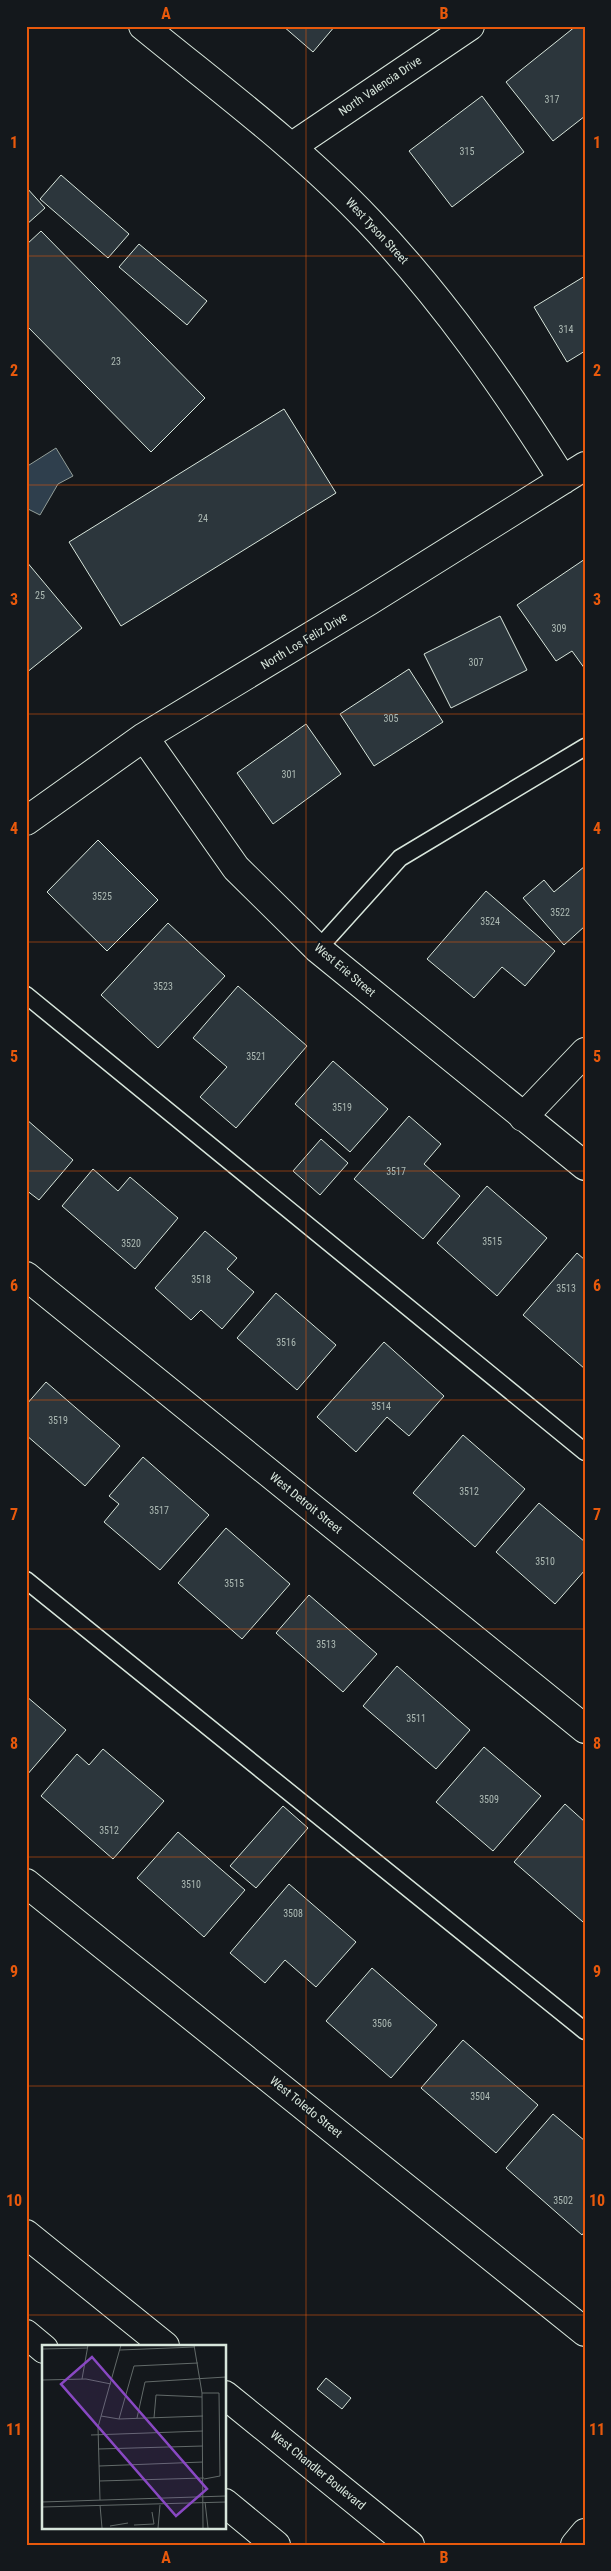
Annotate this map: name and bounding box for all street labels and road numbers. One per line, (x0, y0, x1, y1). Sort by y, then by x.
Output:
street label: North Valencia Drive (336, 53, 424, 119)
street label: West Tyson Street (343, 195, 411, 267)
street label: North Los Feliz Drive (258, 610, 350, 672)
street label: West Erie Street (312, 940, 379, 1000)
street label: West Detroit Street (267, 1470, 345, 1537)
street label: West Toledo Street (267, 2074, 345, 2141)
street label: West Chandler Boulevard (268, 2427, 368, 2513)

